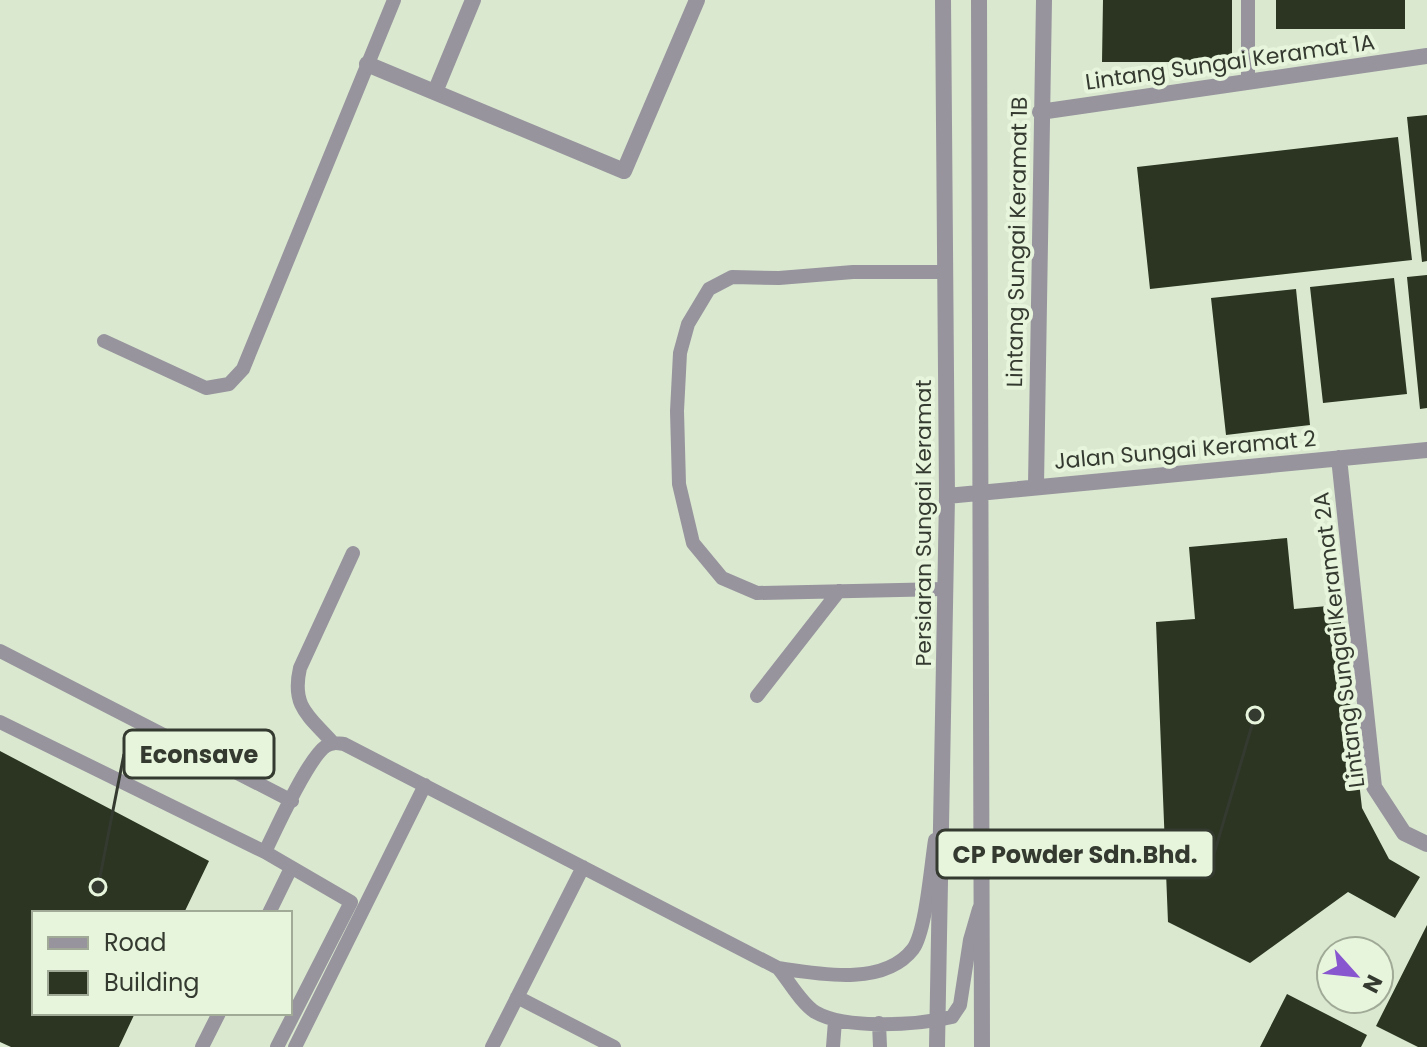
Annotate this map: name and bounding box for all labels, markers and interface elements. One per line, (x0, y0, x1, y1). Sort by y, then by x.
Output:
street label: Lintang Sungai Keramat 1A (1083, 26, 1377, 98)
street label: Lintang Sungai Keramat 1B (999, 96, 1035, 388)
street label: Persiaran Sungai Keramat (908, 380, 939, 666)
street label: Jalan Sungai Keramat 2 (1053, 423, 1317, 477)
street label: Lintang Sungai Keramat 2A (1305, 490, 1373, 790)
callout: Econsave (124, 730, 274, 778)
text: Econsave (140, 738, 258, 771)
callout: CP Powder Sdn.Bhd. (937, 830, 1214, 878)
text: CP Powder Sdn.Bhd. (953, 838, 1197, 871)
legend (32, 911, 292, 1015)
text: Road (104, 926, 166, 959)
north arrow (1315, 935, 1395, 1015)
text: Building (104, 966, 200, 999)
text: N (1355, 969, 1390, 998)

